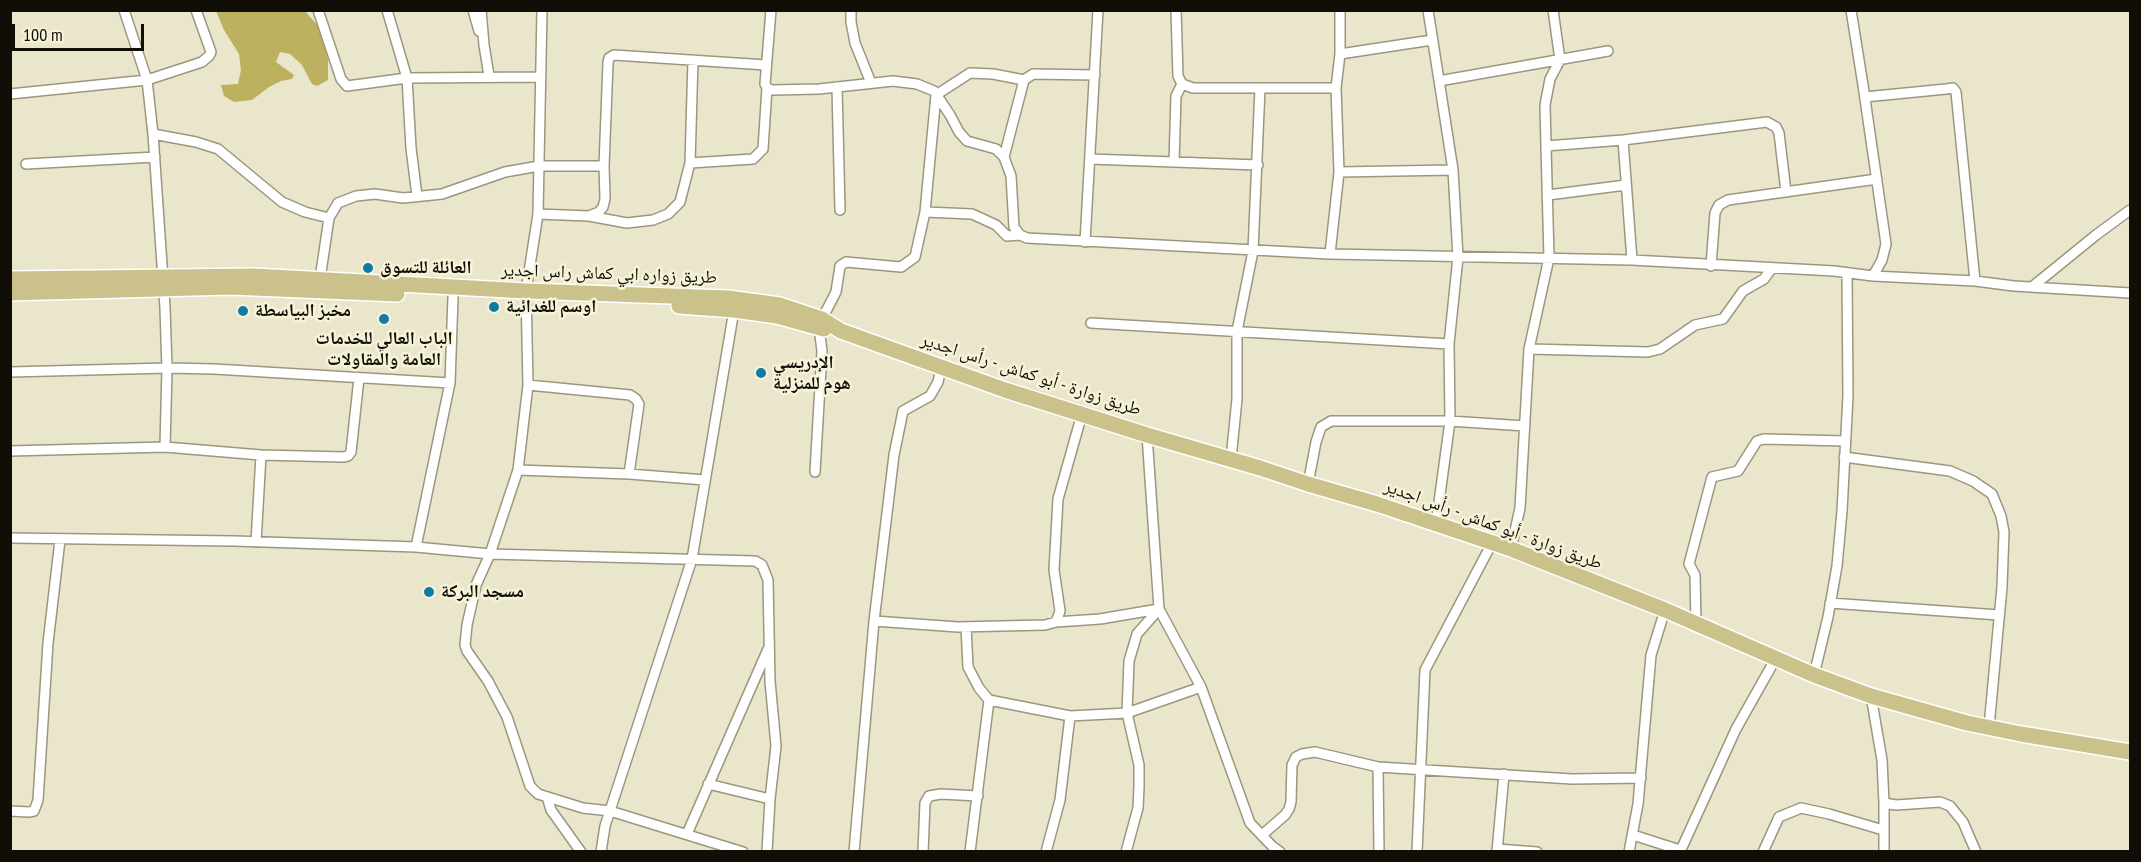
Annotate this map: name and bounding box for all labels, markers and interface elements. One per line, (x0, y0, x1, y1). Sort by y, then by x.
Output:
scale bar (15, 12, 147, 50)
text: 100 m (23, 23, 63, 46)
place label: العائلة للتسوق (380, 257, 472, 279)
street label: طريق زواره ابي كماش راس اجدير (501, 259, 717, 289)
marker: العائلة للتسوق (361, 261, 375, 275)
place label: اوسم للغدائية (506, 296, 596, 318)
place label: مخبز البياسطة (255, 300, 351, 322)
marker: اوسم للغدائية (487, 300, 501, 314)
marker: مخبز البياسطة (236, 304, 250, 318)
marker: الباب العالي للخدمات العامة والمقاولات (377, 312, 391, 326)
place label: الباب العالي للخدمات العامة والمقاولات (315, 328, 453, 370)
street label: طريق زوارة - أبو كماش - رأس اجدير (918, 329, 1144, 421)
place label: الإدريسي هوم للمنزلية (773, 352, 851, 394)
marker: الإدريسي هوم للمنزلية (754, 366, 768, 380)
street label: طريق زوارة - أبو كماش - رأس اجدير (1381, 475, 1605, 575)
place label: مسجد البركة (441, 581, 524, 603)
marker: مسجد البركة (422, 585, 436, 599)

